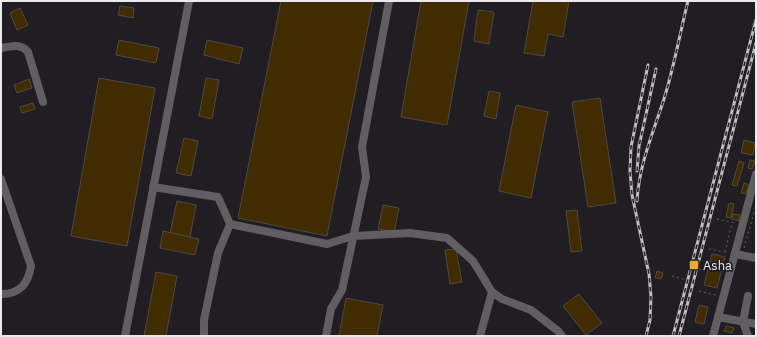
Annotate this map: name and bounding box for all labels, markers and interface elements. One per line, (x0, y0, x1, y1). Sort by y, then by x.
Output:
place label: Asha (703, 257, 732, 274)
marker: Asha (688, 259, 700, 271)

